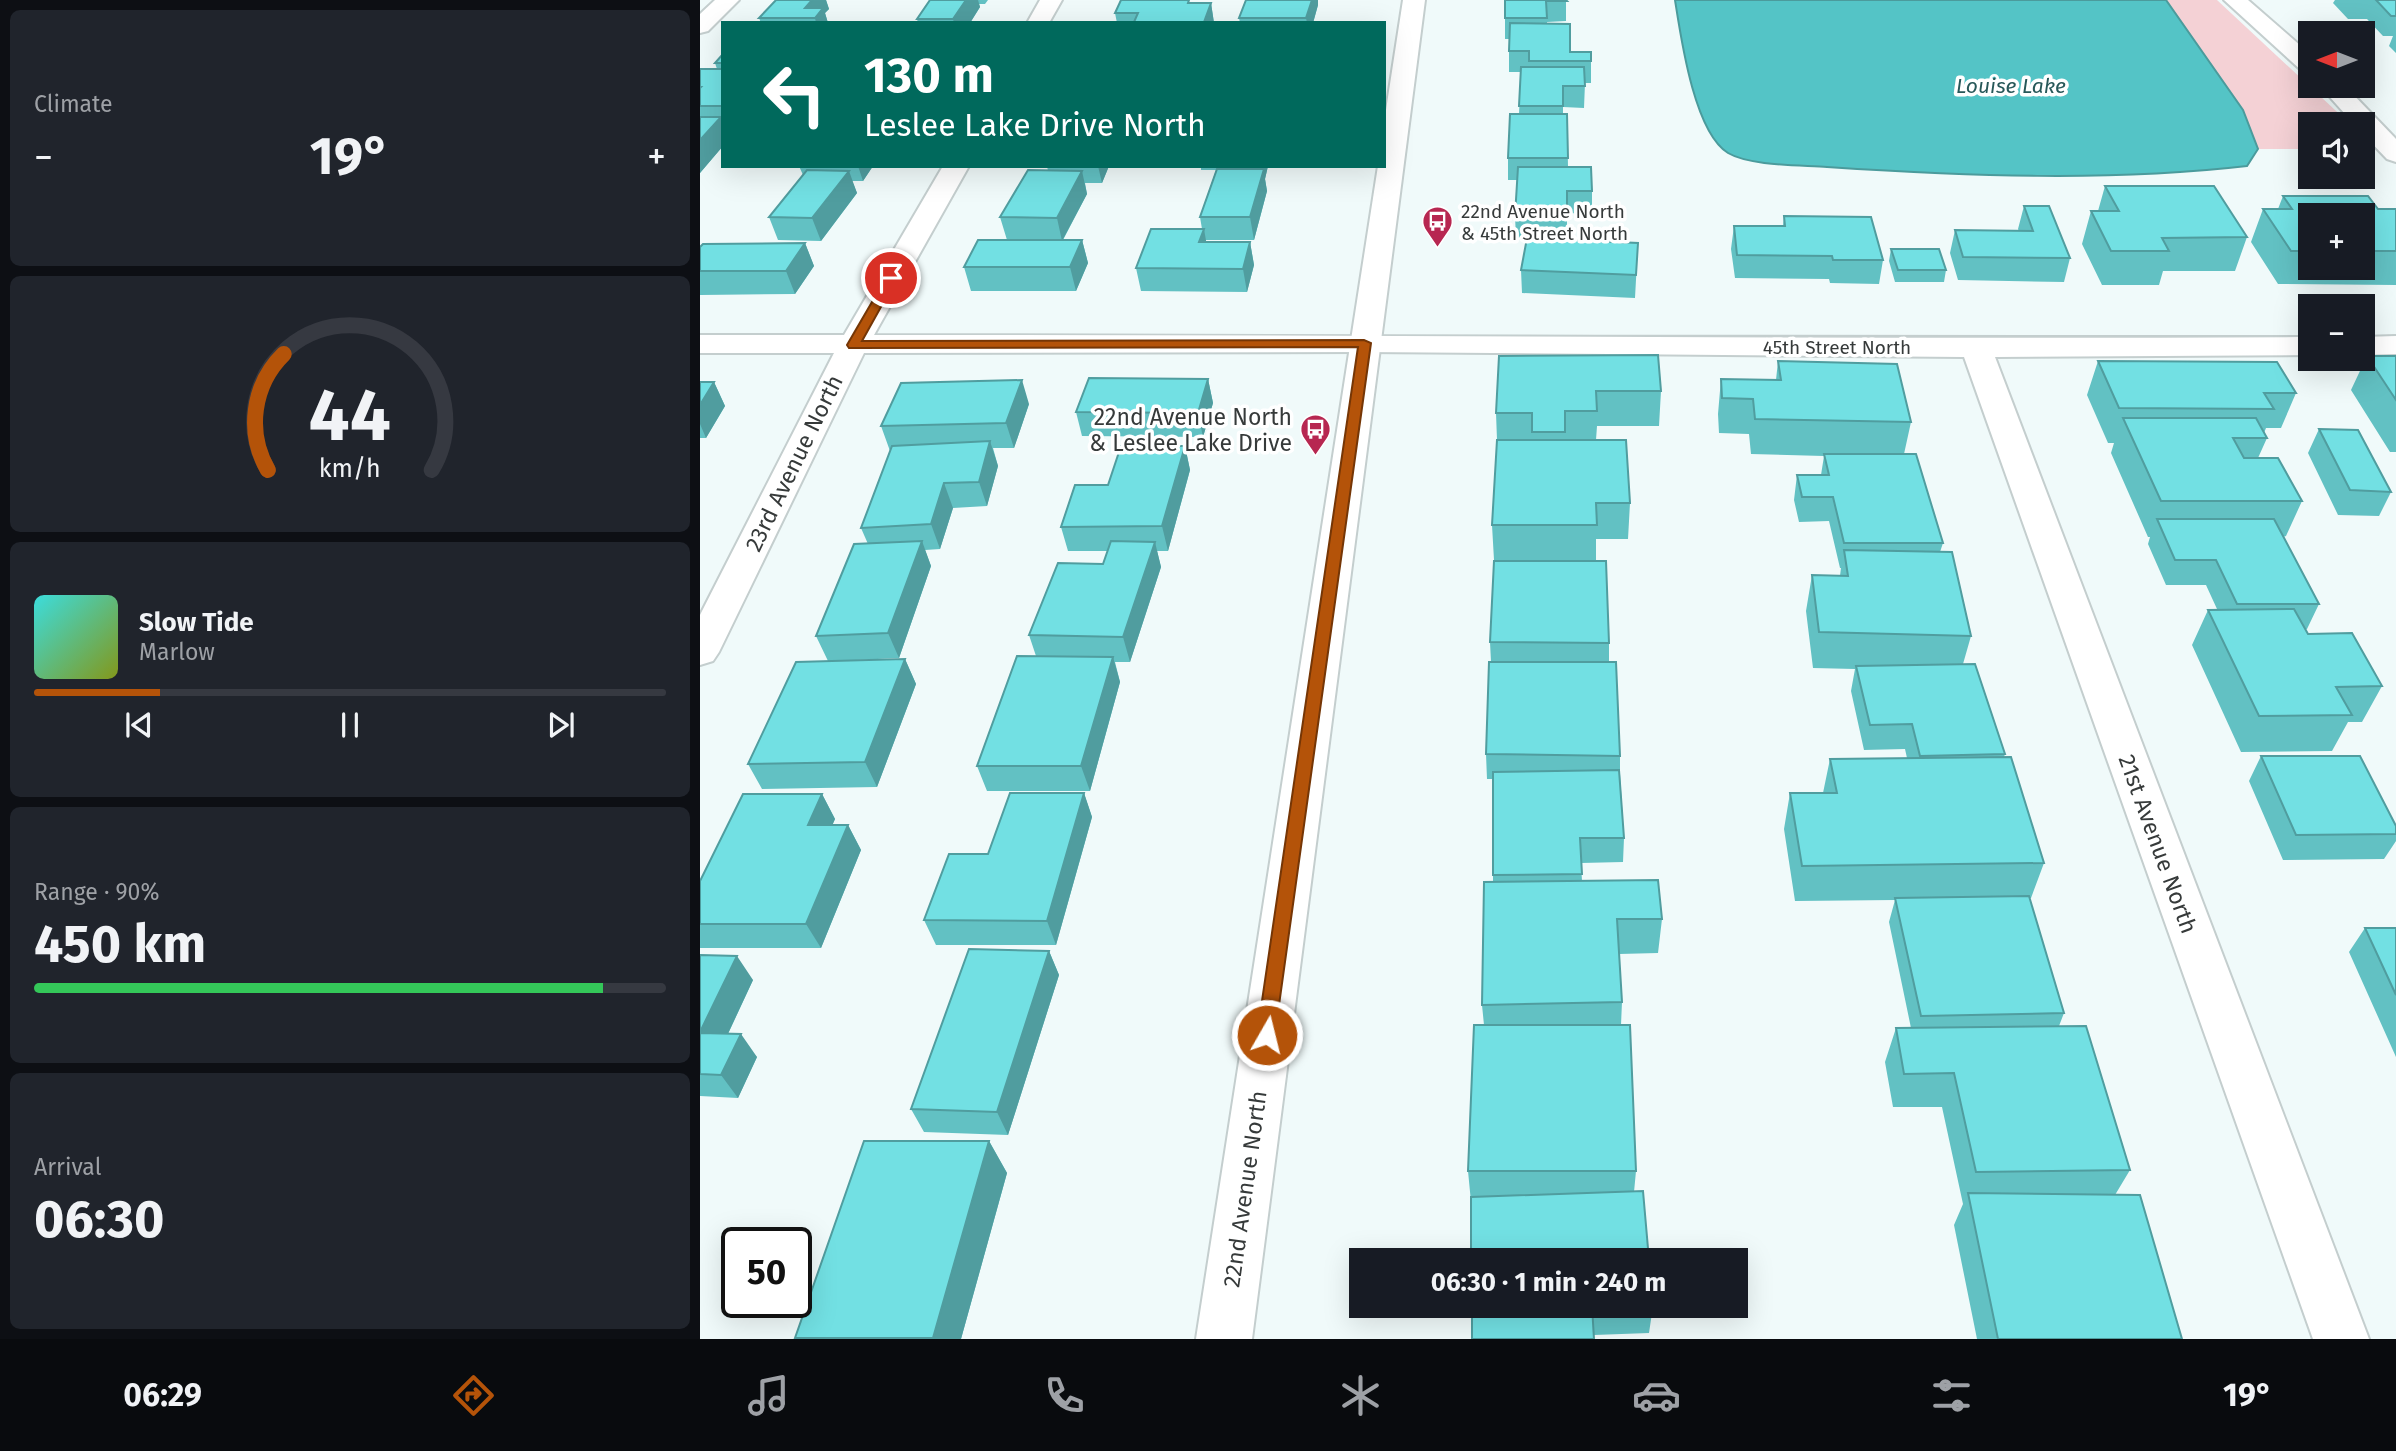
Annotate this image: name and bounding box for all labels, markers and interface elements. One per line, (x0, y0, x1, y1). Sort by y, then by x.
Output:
north arrow (2298, 21, 2375, 98)
map controls (2298, 21, 2375, 371)
text: 130 m (864, 46, 994, 105)
icon: left (749, 49, 840, 140)
water label: Louise Lake (1956, 73, 2066, 99)
text: Climate (34, 90, 113, 118)
text: Leslee Lake Drive North (864, 106, 1206, 144)
button: sound (2298, 112, 2375, 189)
text: 19° (310, 125, 390, 188)
text: − (34, 134, 53, 180)
text: + (647, 134, 666, 180)
place label: 22nd Avenue North & 45th Street North (1461, 200, 1628, 245)
button: + (2298, 203, 2375, 280)
bus stop icon: 22nd Avenue North & 45th Street North (1421, 205, 1455, 249)
pin (861, 248, 921, 308)
icon: arrive (872, 259, 910, 297)
button: − (2298, 294, 2375, 371)
street label: 45th Street North (1763, 336, 1911, 359)
street label: 23rd Avenue North (739, 370, 849, 556)
text: 44 (309, 372, 391, 459)
place label: 22nd Avenue North & Leslee Lake Drive (1089, 403, 1292, 457)
bus stop icon: 22nd Avenue North & Leslee Lake Drive (1298, 413, 1332, 457)
text: km/h (319, 453, 381, 483)
text: Slow Tide (139, 607, 254, 638)
text: Marlow (139, 638, 215, 666)
icon: previous (120, 706, 158, 744)
icon: pause (331, 706, 369, 744)
icon: next (542, 706, 580, 744)
street label: 21st Avenue North (2113, 751, 2203, 937)
text: Range · 90% (34, 878, 159, 906)
text: 450 km (34, 913, 206, 976)
position arrow (1230, 998, 1304, 1072)
street label: 22nd Avenue North (1217, 1089, 1273, 1289)
text: Arrival (34, 1153, 101, 1181)
text: 06:30 (34, 1188, 165, 1251)
speed limit sign: 50 (721, 1227, 812, 1318)
text: 06:30 · 1 min · 240 m (1431, 1267, 1666, 1298)
icon: directions (449, 1371, 498, 1420)
icon: music (744, 1371, 793, 1420)
icon: phone (1040, 1371, 1089, 1420)
icon: climate (1336, 1371, 1385, 1420)
icon: car (1632, 1371, 1681, 1420)
icon: filters (1927, 1371, 1976, 1420)
text: 06:29 (123, 1376, 202, 1414)
text: 19° (2223, 1376, 2273, 1414)

